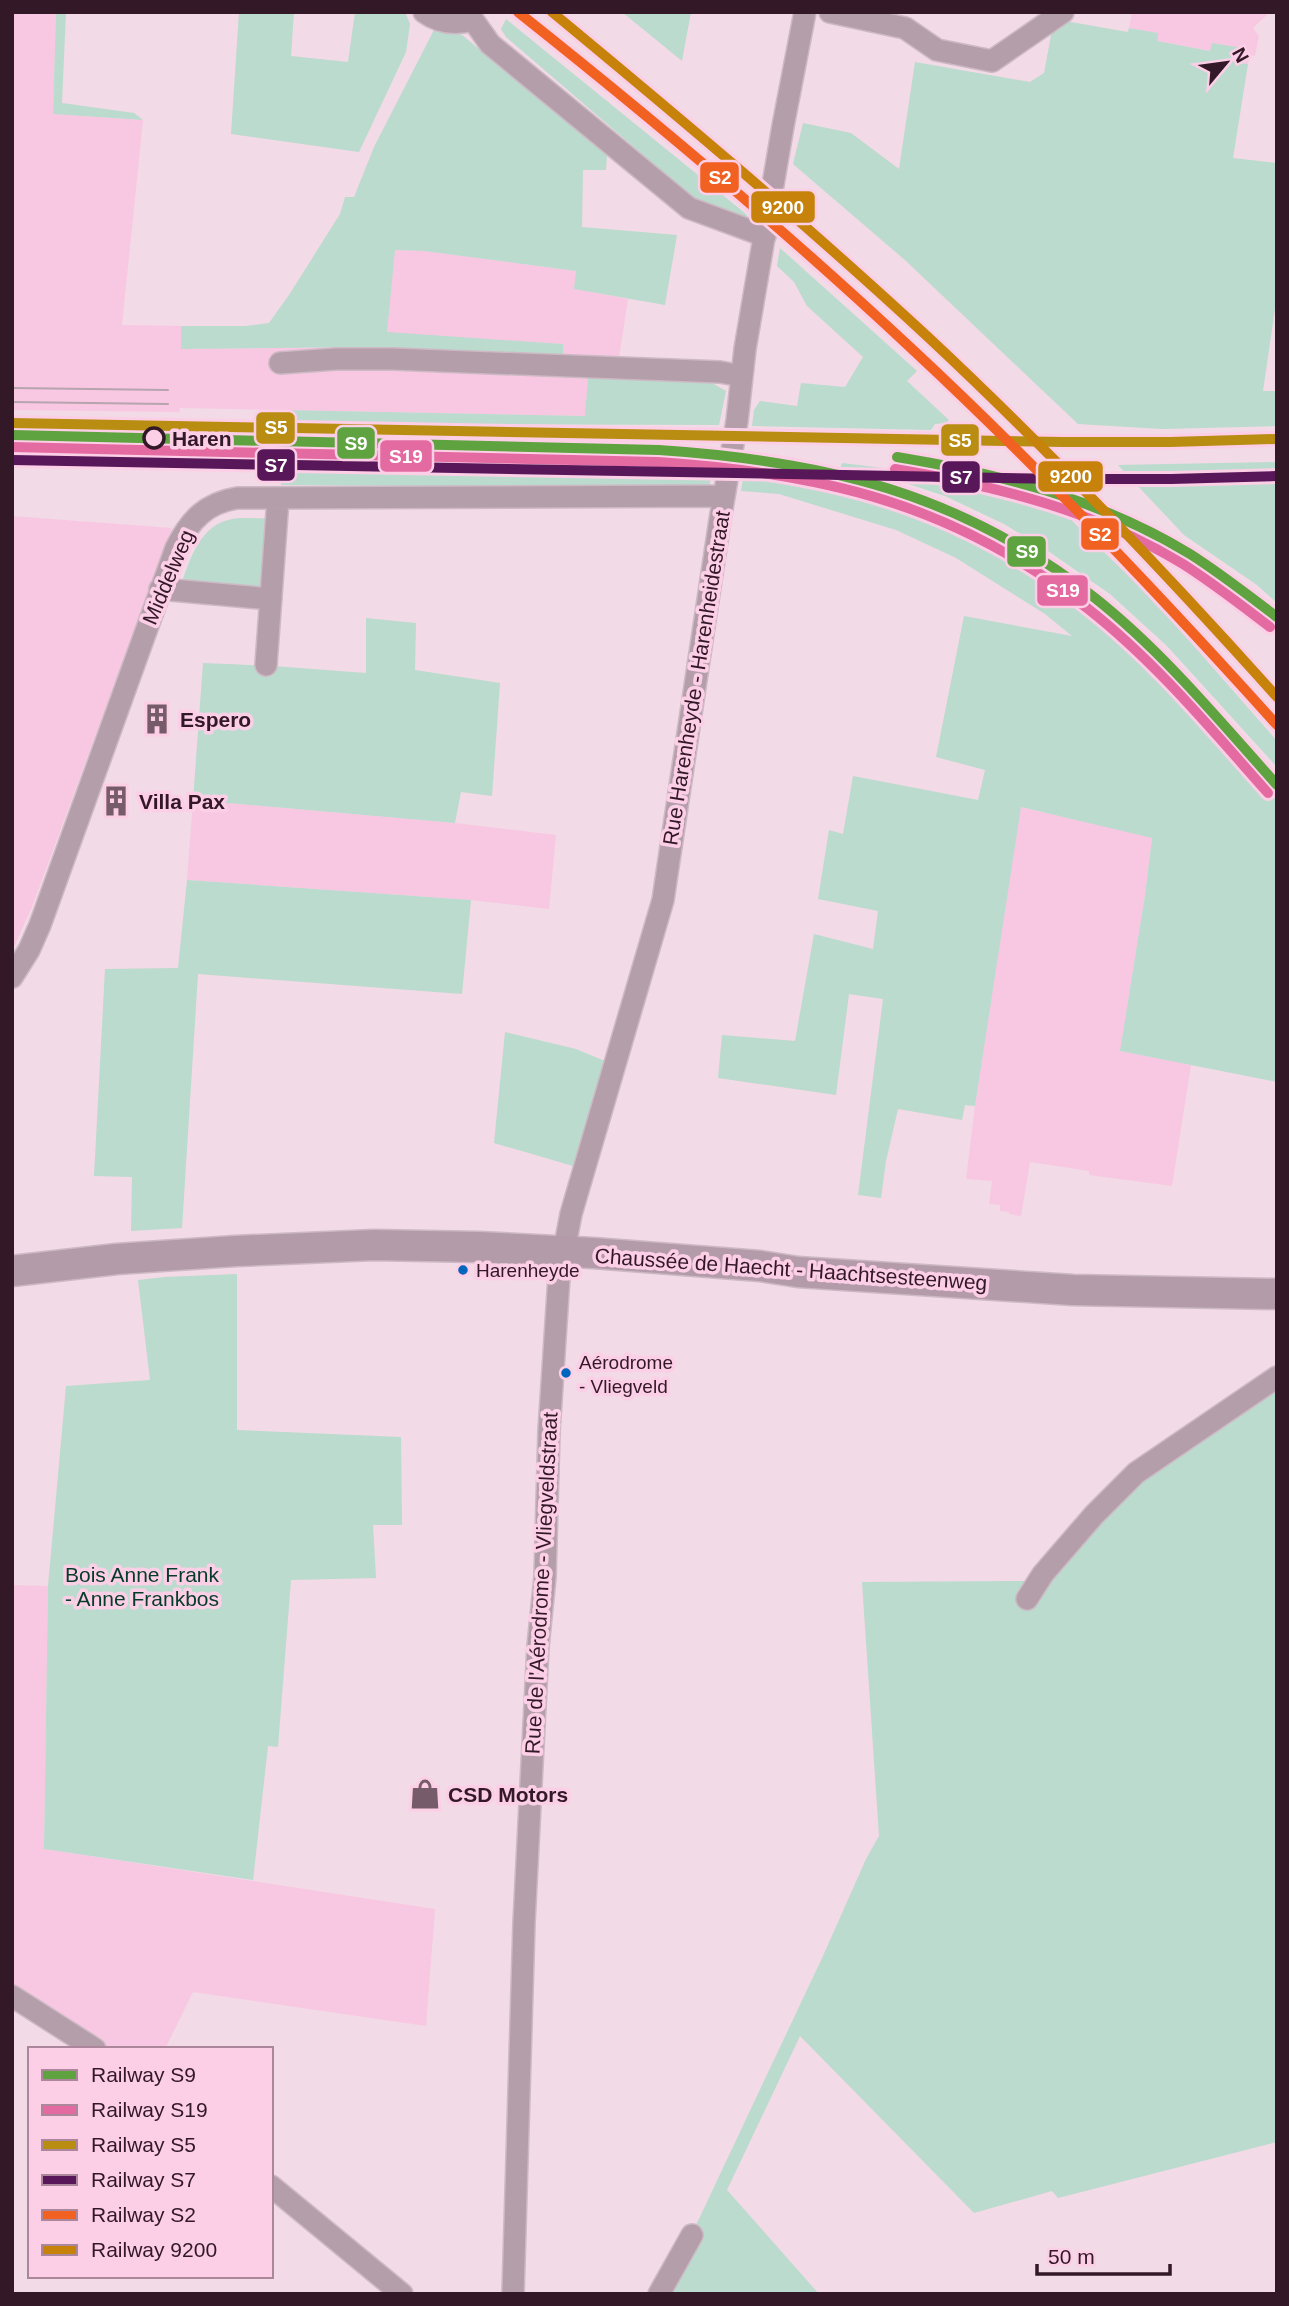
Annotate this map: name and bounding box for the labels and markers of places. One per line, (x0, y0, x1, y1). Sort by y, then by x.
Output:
marker: Haren (143, 427, 165, 449)
place label: Haren (172, 427, 232, 450)
building icon: Espero (140, 702, 174, 736)
place label: Espero (180, 708, 251, 731)
building icon: Villa Pax (99, 784, 133, 818)
place label: Villa Pax (139, 790, 225, 813)
place label: Harenheyde (476, 1260, 580, 1281)
marker: Harenheyde (456, 1263, 470, 1277)
place label: Aérodrome - Vliegveld (579, 1352, 673, 1397)
marker: Aérodrome - Vliegveld (559, 1366, 573, 1380)
shop icon: CSD Motors (408, 1777, 442, 1811)
place label: CSD Motors (448, 1783, 568, 1806)

